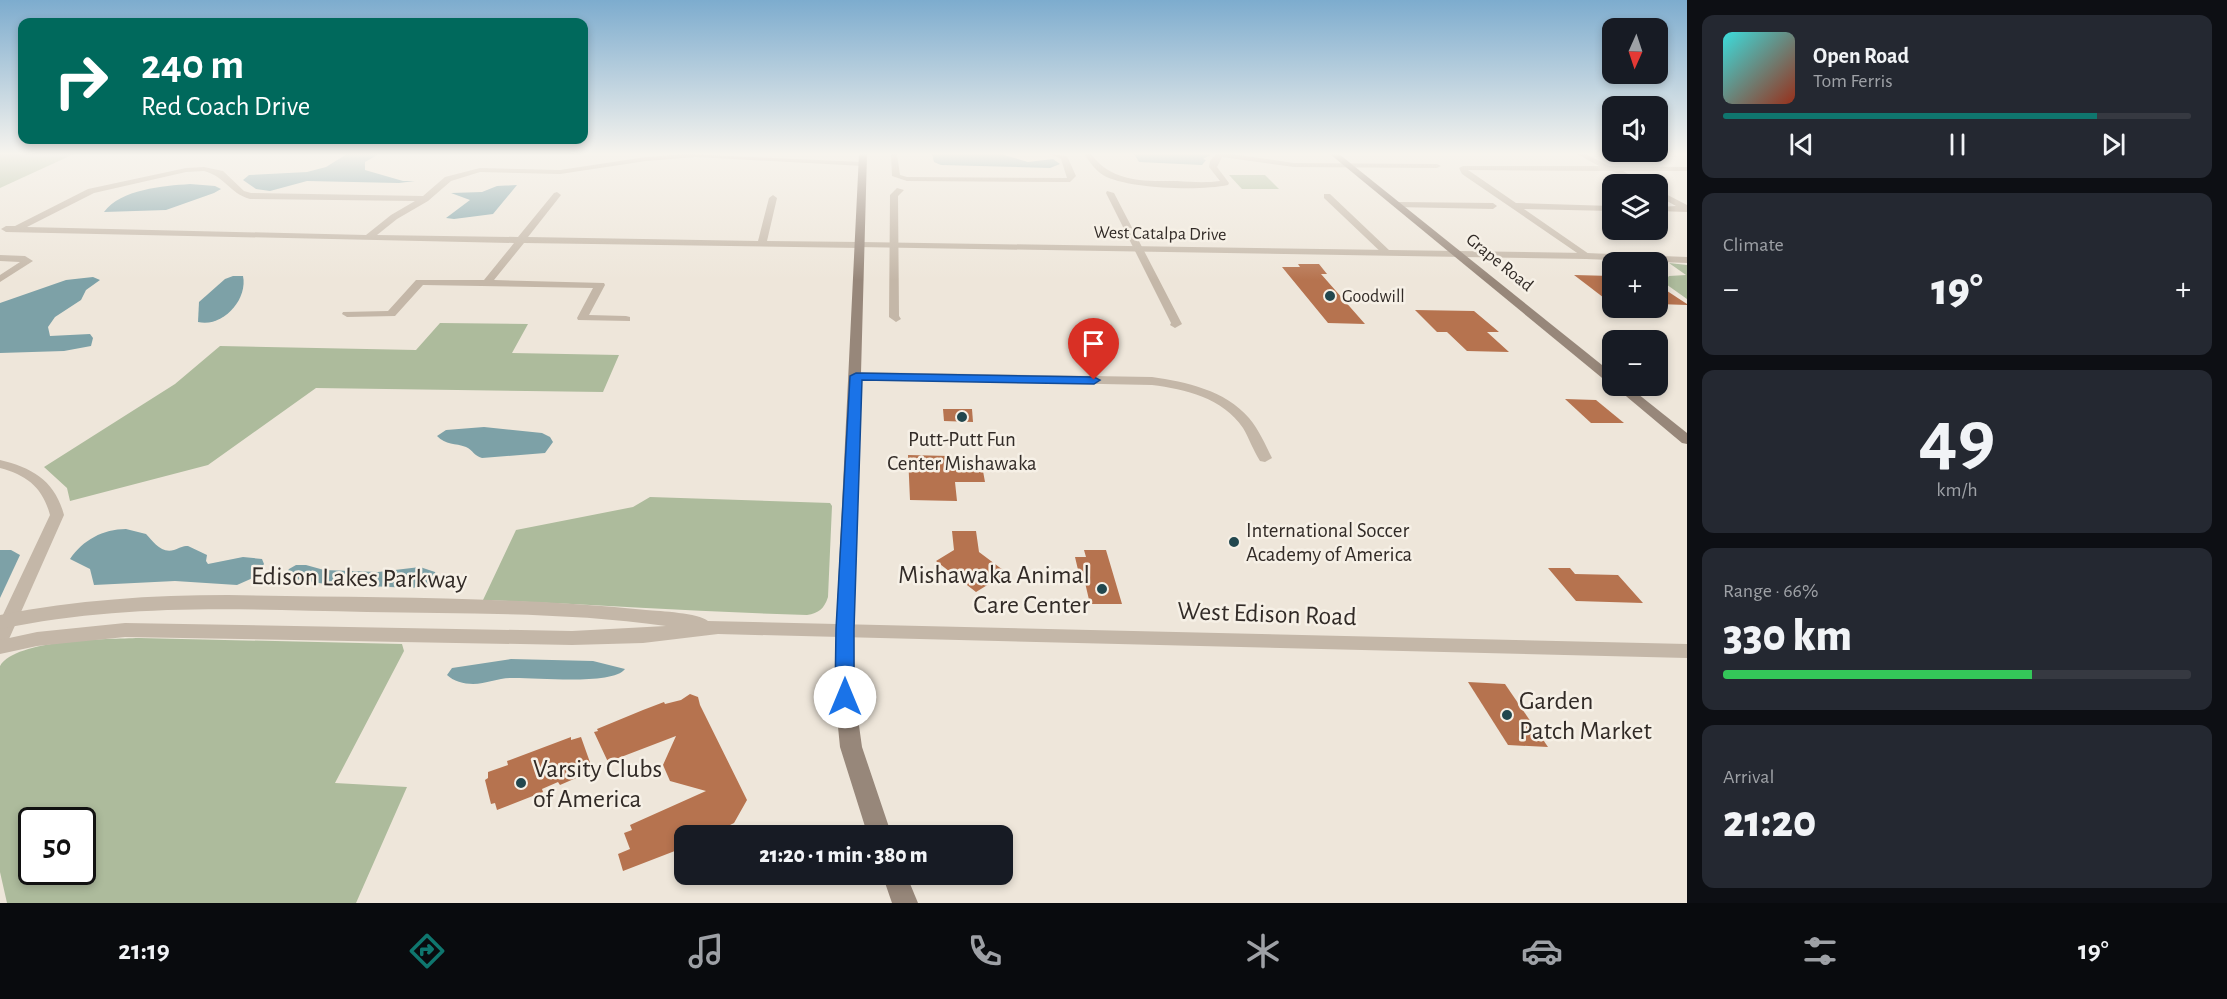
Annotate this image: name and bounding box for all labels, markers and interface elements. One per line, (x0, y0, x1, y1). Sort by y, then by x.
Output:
north arrow (1602, 18, 1668, 84)
map controls (1602, 18, 1668, 396)
icon: right (42, 42, 120, 120)
text: 240 m (141, 44, 244, 86)
text: Open Road (1813, 45, 1909, 67)
text: Tom Ferris (1813, 71, 1893, 91)
text: Red Coach Drive (141, 93, 310, 120)
button: sound (1602, 96, 1668, 162)
icon: previous (1785, 128, 1818, 161)
icon: pause (1941, 128, 1974, 161)
icon: next (2097, 128, 2130, 161)
button: layers (1602, 174, 1668, 240)
street label: West Catalpa Drive (1093, 224, 1227, 244)
street label: Grape Road (1462, 230, 1536, 295)
text: Climate (1723, 235, 1784, 255)
button: + (1602, 252, 1668, 318)
text: 19° (1931, 268, 1983, 313)
text: − (1723, 273, 1739, 306)
text: + (2175, 273, 2191, 306)
place label: Goodwill (1342, 288, 1405, 306)
marker: Goodwill (1323, 289, 1337, 303)
pin (1068, 318, 1119, 380)
icon: arrive (1077, 327, 1110, 360)
button: − (1602, 330, 1668, 396)
text: 49 (1919, 400, 1995, 478)
marker: Putt-Putt Fun Center Mishawaka (955, 410, 969, 424)
place label: Putt-Putt Fun Center Mishawaka (887, 429, 1037, 474)
text: km/h (1936, 480, 1978, 500)
place label: International Soccer Academy of America (1246, 520, 1413, 565)
marker: International Soccer Academy of America (1227, 535, 1241, 549)
place label: Mishawaka Animal Care Center (898, 562, 1091, 618)
street label: Edison Lakes Parkway (251, 563, 467, 593)
text: Range · 66% (1723, 581, 1818, 601)
marker: Mishawaka Animal Care Center (1095, 582, 1109, 596)
street label: West Edison Road (1177, 598, 1357, 630)
text: 330 km (1723, 614, 1852, 659)
position arrow (813, 665, 877, 729)
place label: Garden Patch Market (1519, 688, 1652, 744)
marker: Garden Patch Market (1500, 708, 1514, 722)
place label: Varsity Clubs of America (533, 756, 662, 812)
text: Arrival (1723, 767, 1774, 787)
marker: Varsity Clubs of America (514, 776, 528, 790)
text: 21:20 (1723, 800, 1816, 845)
speed limit sign: 50 (18, 807, 96, 885)
text: 21:20 · 1 min · 380 m (759, 844, 928, 866)
icon: directions (406, 930, 448, 972)
icon: music (685, 930, 727, 972)
icon: phone (964, 930, 1006, 972)
icon: climate (1242, 930, 1284, 972)
icon: car (1521, 930, 1563, 972)
icon: filters (1799, 930, 1841, 972)
text: 21:19 (118, 937, 170, 964)
text: 19° (2078, 937, 2109, 964)

